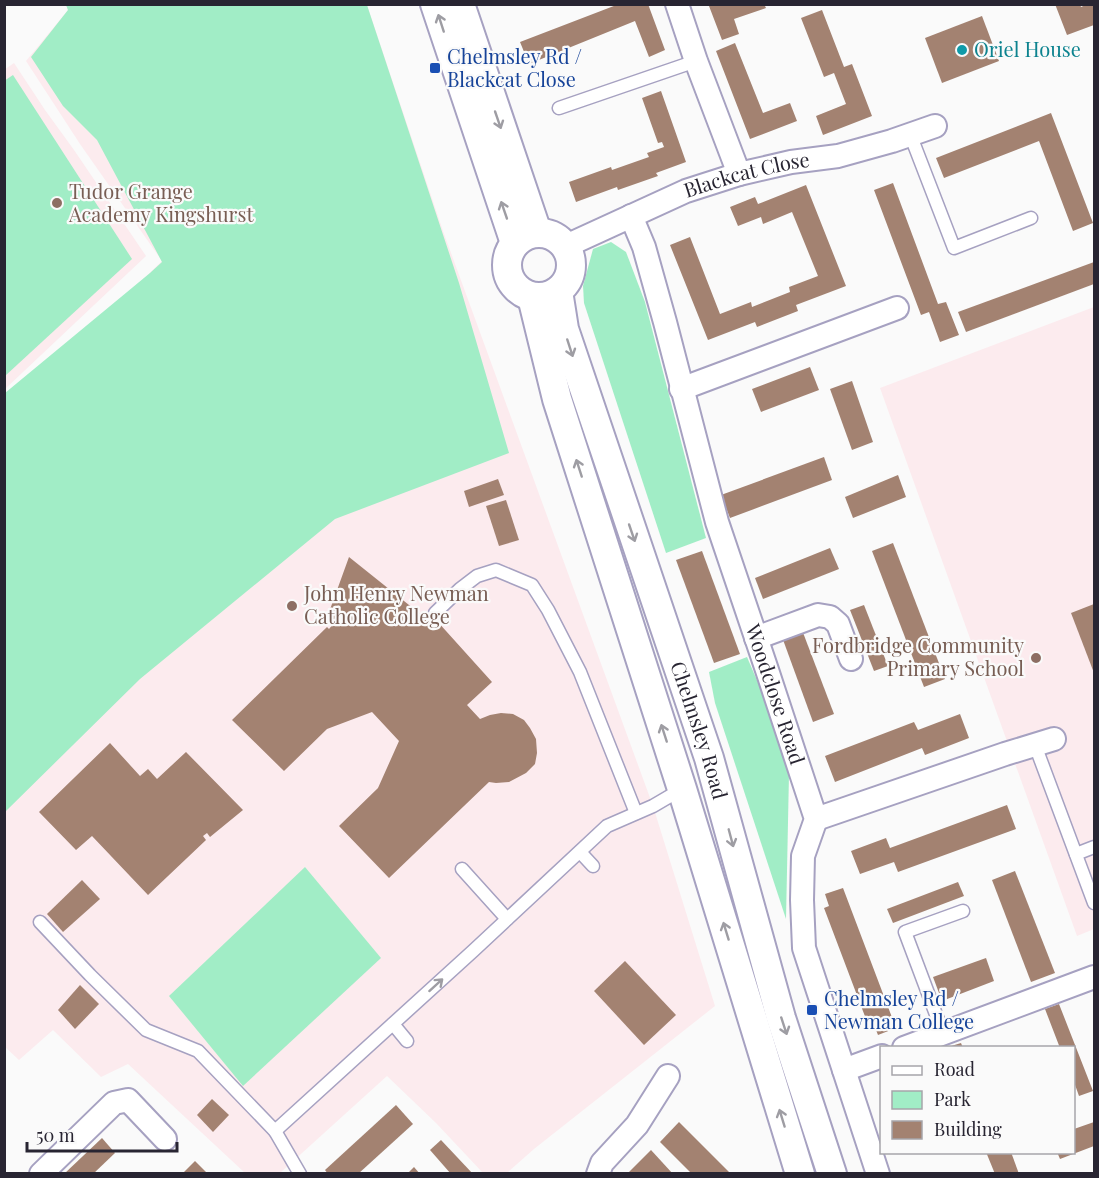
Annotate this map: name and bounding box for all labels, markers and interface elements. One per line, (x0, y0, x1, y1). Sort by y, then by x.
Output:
one-way arrow (435, 14, 446, 33)
place label: Oriel House (974, 35, 1081, 62)
place label: Chelmsley Rd / Blackcat Close (447, 42, 582, 92)
marker: Oriel House (955, 43, 969, 57)
marker: Chelmsley Rd / Blackcat Close (428, 61, 442, 75)
one-way arrow (493, 110, 504, 129)
street label: Blackcat Close (680, 145, 811, 203)
place label: Tudor Grange Academy Kingshurst (68, 177, 254, 227)
marker: Tudor Grange Academy Kingshurst (50, 196, 64, 210)
one-way arrow (498, 201, 509, 220)
one-way arrow (565, 338, 576, 357)
one-way arrow (573, 459, 584, 478)
one-way arrow (628, 523, 639, 542)
place label: John Henry Newman Catholic College (303, 579, 489, 629)
marker: John Henry Newman Catholic College (285, 599, 299, 613)
street label: Woodclose Road (740, 619, 812, 768)
place label: Fordbridge Community Primary School (812, 631, 1024, 681)
marker: Fordbridge Community Primary School (1029, 651, 1043, 665)
street label: Chelmsley Road (665, 657, 735, 803)
one-way arrow (658, 724, 669, 743)
one-way arrow (726, 828, 738, 847)
one-way arrow (720, 922, 731, 941)
one-way arrow (428, 978, 443, 992)
place label: Chelmsley Rd / Newman College (824, 984, 974, 1034)
marker: Chelmsley Rd / Newman College (805, 1003, 819, 1017)
one-way arrow (779, 1016, 790, 1035)
legend (880, 1046, 1075, 1154)
text: Road (934, 1057, 975, 1081)
text: Park (934, 1087, 971, 1111)
one-way arrow (776, 1109, 787, 1128)
scale bar (27, 1115, 177, 1153)
text: Building (934, 1117, 1002, 1141)
text: 50 m (36, 1123, 75, 1147)

